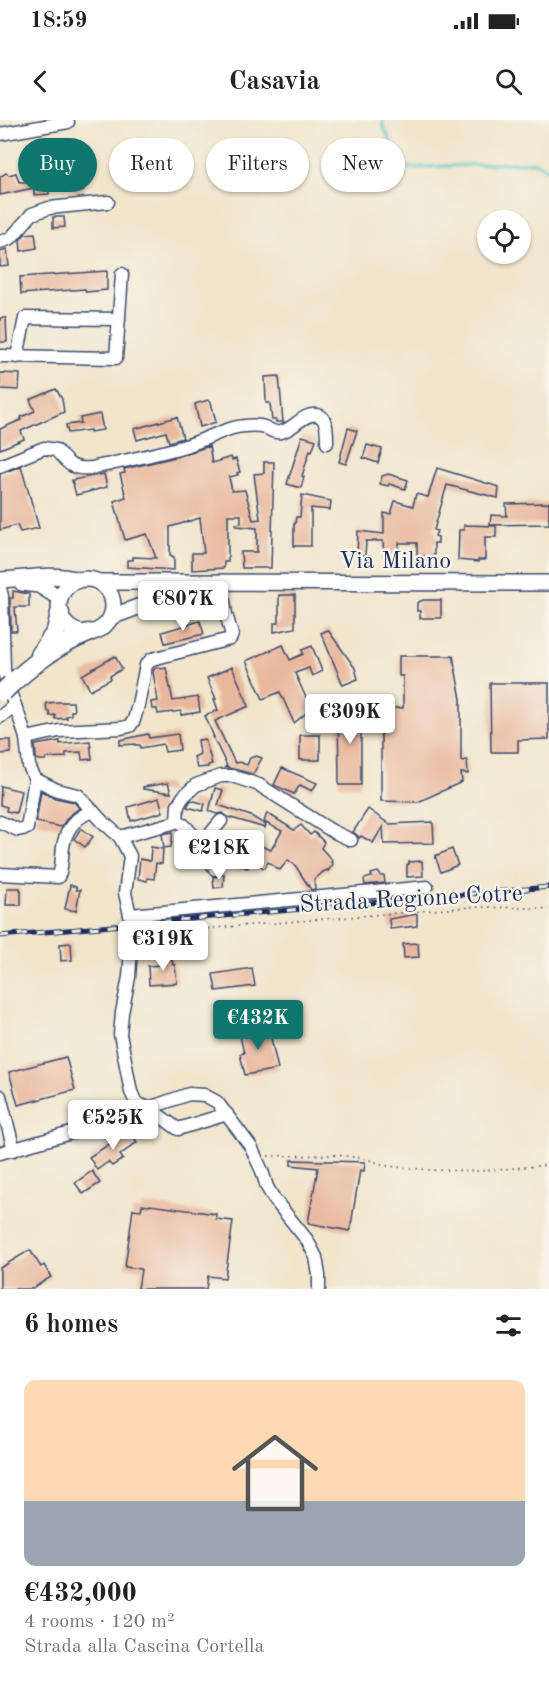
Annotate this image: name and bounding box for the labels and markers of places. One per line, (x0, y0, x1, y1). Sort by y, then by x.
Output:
pin: €807K (141, 581, 225, 632)
pin: €309K (308, 694, 392, 745)
pin: €218K (177, 830, 261, 881)
pin: €319K (121, 921, 205, 972)
pin: €432K (216, 1000, 300, 1051)
pin: €525K (71, 1100, 155, 1151)

